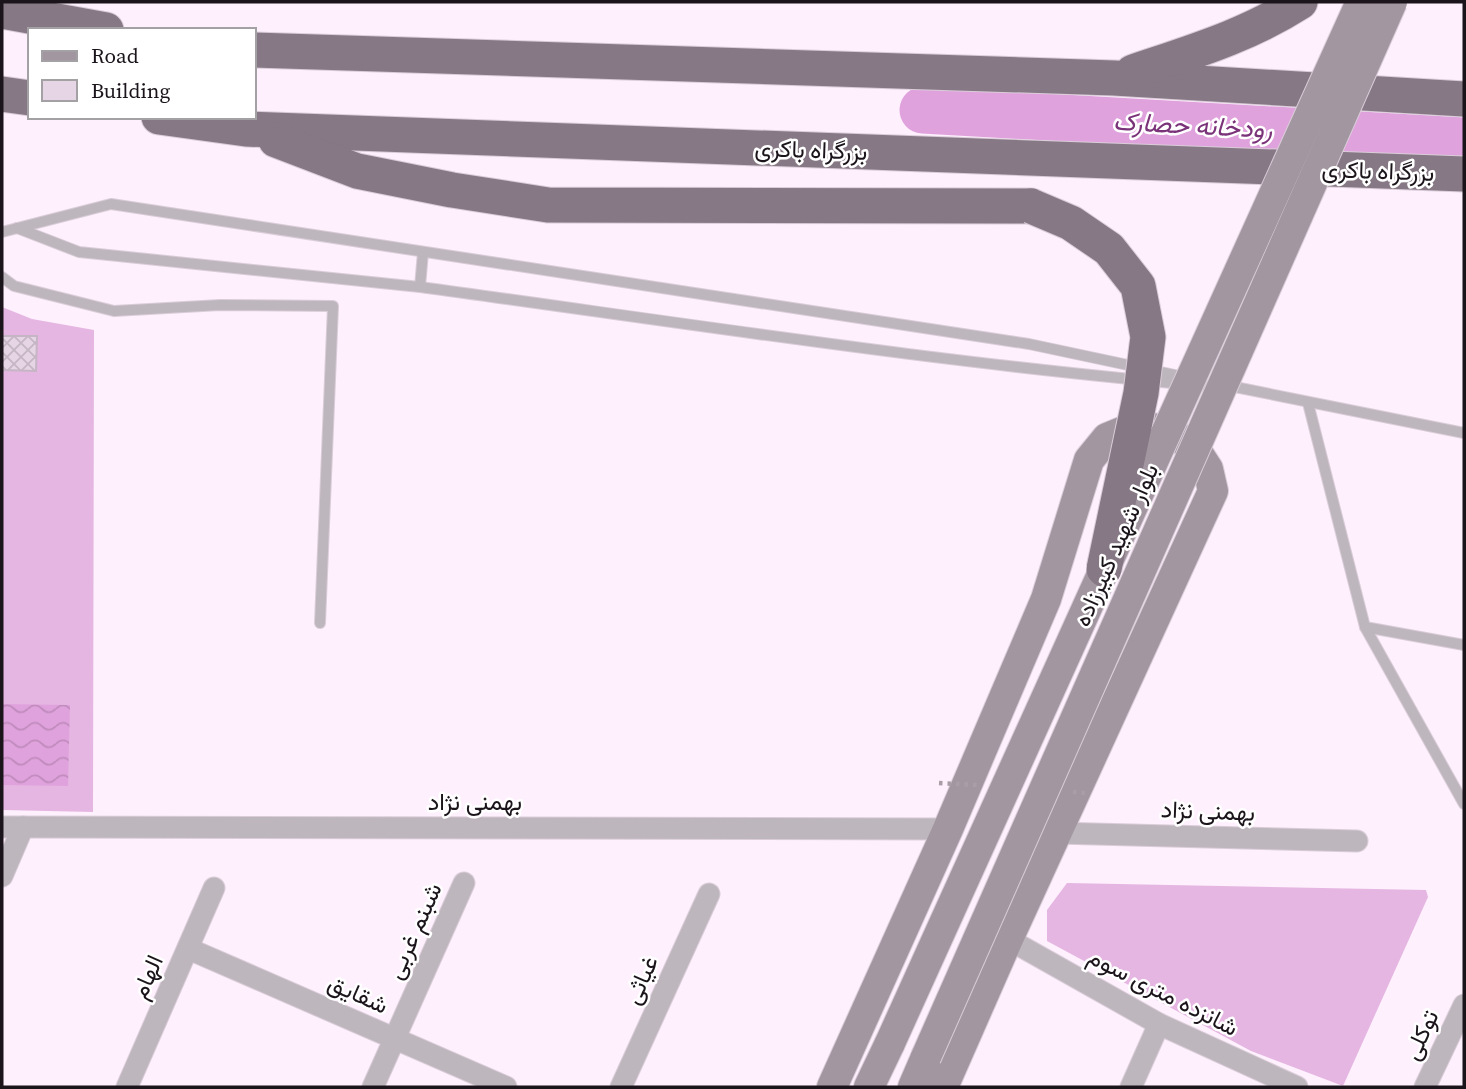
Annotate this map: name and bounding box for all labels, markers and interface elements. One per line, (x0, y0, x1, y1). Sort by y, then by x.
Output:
legend (28, 28, 256, 119)
text: Road (91, 41, 139, 70)
text: Building (91, 76, 170, 105)
water label: رودخانه حصارک (1112, 103, 1274, 147)
street label: بزرگراه باکری (754, 131, 868, 168)
street label: بزرگراه باکری (1321, 152, 1435, 189)
street label: بلوار شهید کبیرزاده (1065, 458, 1166, 631)
street label: بهمنی نژاد (428, 785, 522, 818)
street label: بهمنی نژاد (1160, 792, 1256, 829)
street label: شبنم غربی (378, 877, 449, 984)
street label: شانزده متری سوم (1082, 939, 1244, 1044)
street label: الهام (122, 950, 171, 1004)
street label: غیاثی (615, 950, 666, 1010)
street label: شقایق (323, 966, 394, 1021)
street label: توکلی (1395, 1004, 1446, 1065)

